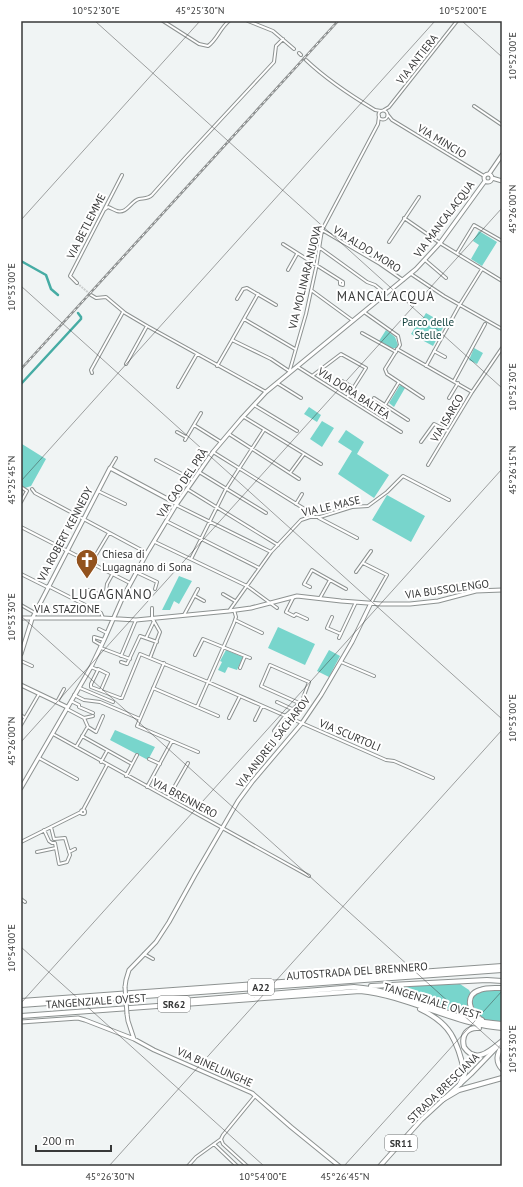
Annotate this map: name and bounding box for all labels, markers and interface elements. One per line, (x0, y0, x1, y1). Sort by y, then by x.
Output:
text: 10°52'30"E (72, 4, 120, 17)
text: 45°25'30"N (175, 4, 225, 17)
text: 10°52'00"E (439, 4, 487, 17)
street label: VIA ANTIERA (392, 31, 441, 88)
text: 10°52'00"E (506, 32, 519, 80)
street label: VIA MINCIO (414, 120, 469, 161)
street label: VIA MANCALACQUA (410, 177, 478, 261)
text: 45°26'00"N (506, 184, 519, 234)
street label: VIA BETLEMME (63, 191, 109, 262)
street label: VIA ALDO MORO (330, 222, 404, 275)
street label: VIA MOLINARA NUOVA (285, 223, 325, 331)
text: 10°53'00"E (5, 263, 18, 311)
district label: MANCALACQUA (337, 288, 435, 305)
park label: Parco delle Stelle (402, 315, 454, 342)
text: 10°52'30"E (506, 363, 519, 411)
street label: VIA DORA BALTEA (314, 364, 393, 422)
street label: VIA ISARCO (427, 391, 467, 445)
street label: VIA CAO DEL PRÀ (153, 445, 211, 521)
text: 45°26'15"N (506, 445, 519, 495)
text: 45°25'45"N (5, 455, 18, 505)
street label: VIA ROBERT KENNEDY (34, 484, 96, 585)
street label: VIA LE MASE (299, 492, 362, 520)
church icon: Chiesa di Lugagnano di Sona (74, 547, 100, 580)
place label: Chiesa di Lugagnano di Sona (102, 547, 192, 574)
street label: VIA BUSSOLENGO (403, 576, 490, 602)
district label: LUGAGNANO (71, 586, 153, 603)
text: 10°53'30"E (5, 593, 18, 641)
street label: VIA STAZIONE (33, 602, 100, 616)
street label: VIA ANDREIJ SACHAROV (232, 693, 314, 791)
text: 10°53'00"E (506, 694, 519, 742)
street label: VIA SCURTOLI (316, 715, 383, 754)
text: 45°26'00"N (5, 716, 18, 766)
street label: VIA BRENNERO (149, 775, 220, 821)
text: 10°54'00"E (5, 924, 18, 972)
street label: AUTOSTRADA DEL BRENNERO (286, 959, 428, 983)
road number: A22 (248, 979, 274, 995)
street label: TANGENZIALE OVEST (382, 980, 482, 1022)
street label: TANGENZIALE OVEST (45, 991, 147, 1011)
road number: SR62 (158, 996, 190, 1012)
text: 10°53'30"E (506, 1025, 519, 1073)
street label: VIA BINELUNGHE (174, 1044, 255, 1090)
street label: STRADA BRESCIANA (404, 1050, 482, 1126)
scale bar (36, 1127, 111, 1153)
text: 200 m (42, 1133, 75, 1148)
road number: SR11 (385, 1135, 417, 1151)
text: 45°26'30"N (85, 1170, 135, 1183)
text: 10°54'00"E (239, 1170, 287, 1183)
text: 45°26'45"N (320, 1170, 370, 1183)

